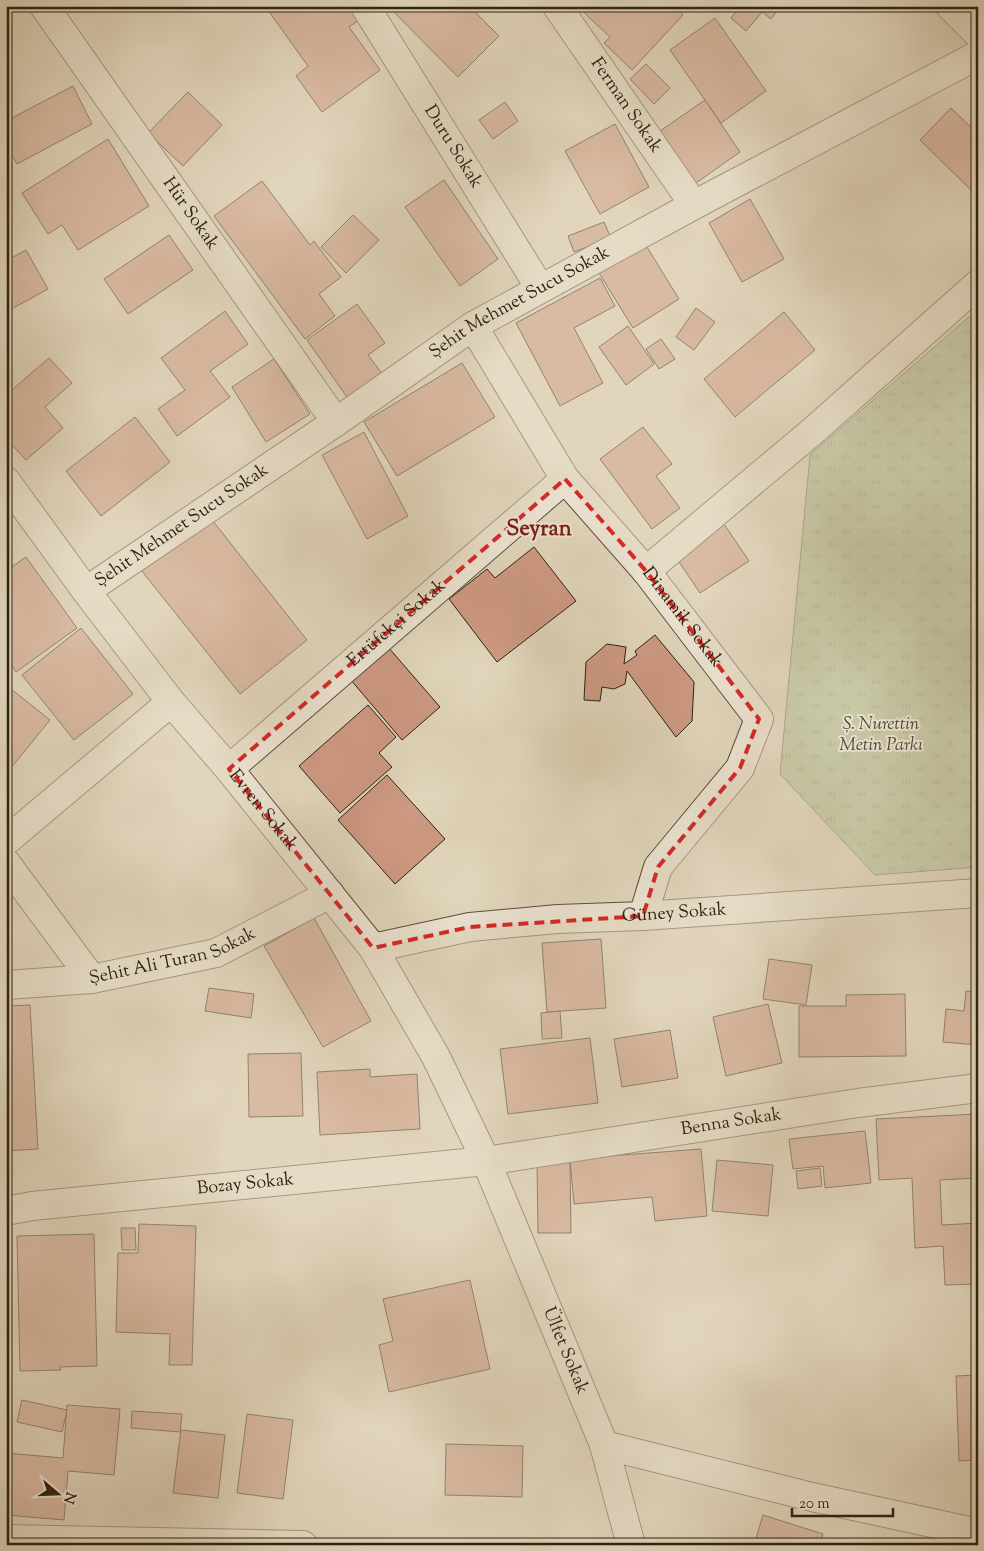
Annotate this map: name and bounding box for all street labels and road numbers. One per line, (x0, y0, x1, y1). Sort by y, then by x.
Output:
street label: Ferman Sokak (583, 53, 668, 159)
street label: Duru Sokak (417, 100, 488, 194)
street label: Hür Sokak (155, 172, 225, 256)
street label: Şehit Mehmet Sucu Sokak (424, 240, 615, 366)
street label: Şehit Mehmet Sucu Sokak (90, 458, 274, 594)
street label: Dinamik Sokak (635, 562, 729, 674)
street label: Ertüfekçi Sokak (342, 574, 452, 674)
street label: Evren Sokak (222, 764, 304, 857)
street label: Güney Sokak (621, 897, 728, 930)
street label: Şehit Ali Turan Sokak (87, 921, 261, 992)
street label: Benna Sokak (679, 1102, 784, 1143)
street label: Bozay Sokak (196, 1167, 295, 1203)
street label: Ülfet Sokak (535, 1303, 595, 1399)

